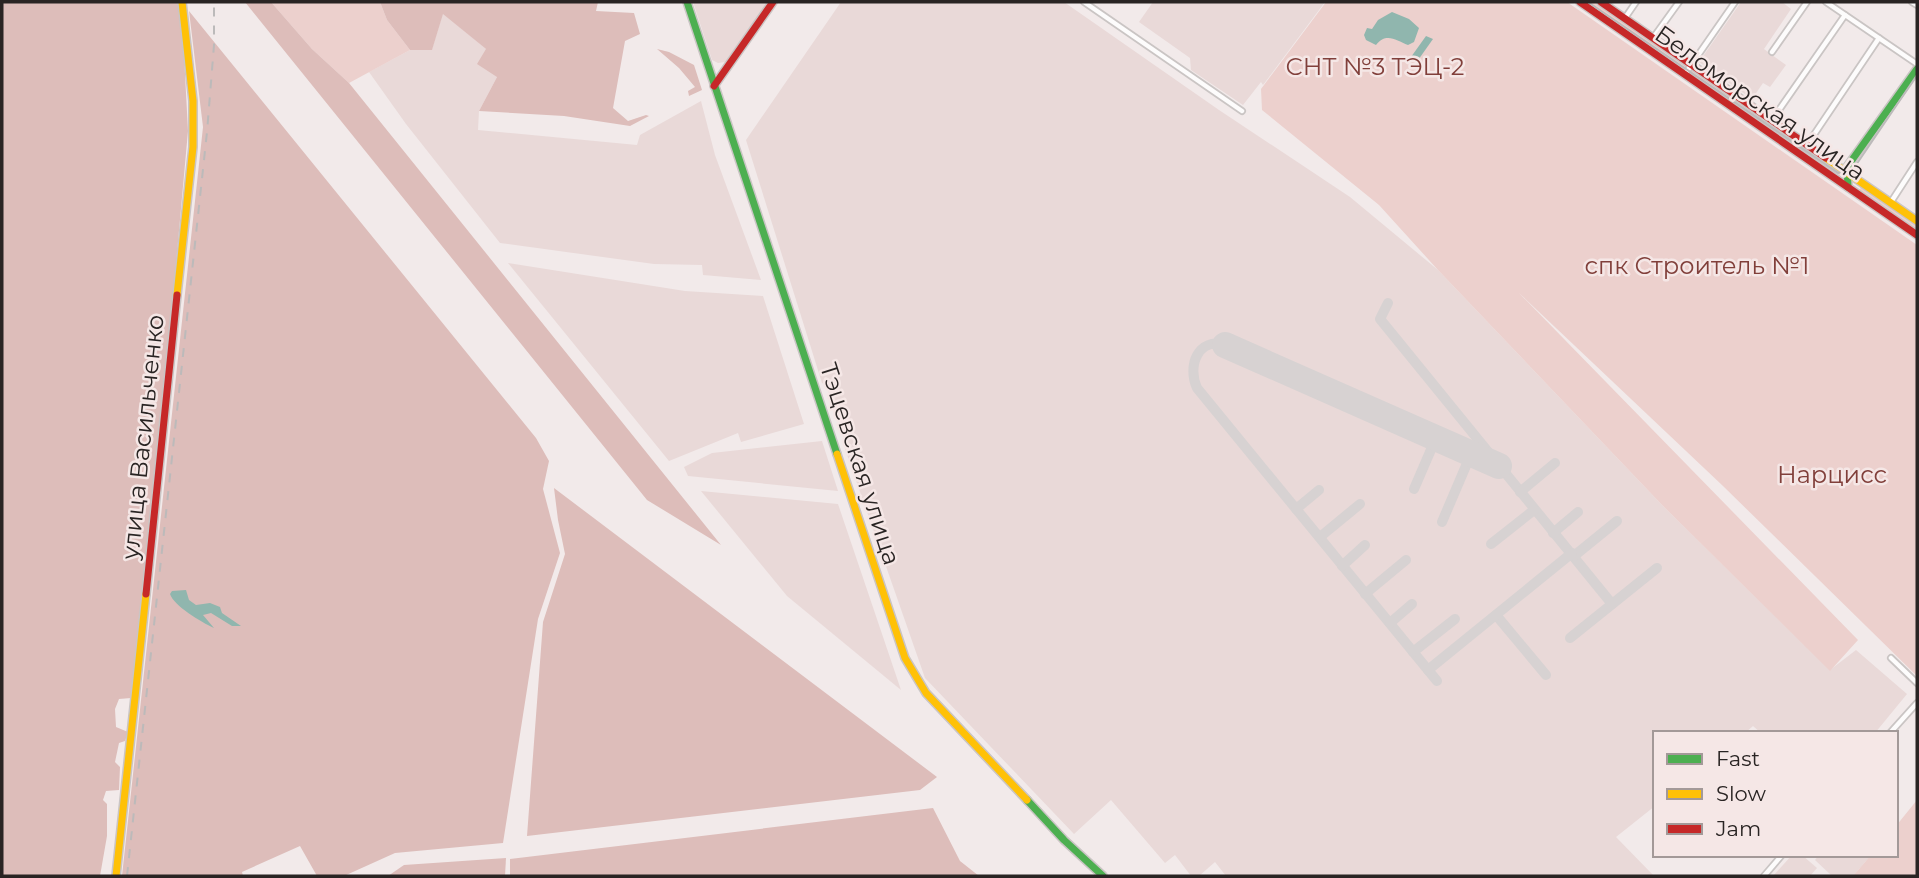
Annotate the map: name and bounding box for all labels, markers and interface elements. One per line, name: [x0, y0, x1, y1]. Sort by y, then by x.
street label: Беломорская улица: [1650, 19, 1871, 186]
park label: СНТ №3 ТЭЦ-2: [1286, 52, 1464, 81]
park label: спк Строитель №1: [1585, 251, 1809, 280]
street label: улица Васильченко: [115, 313, 170, 562]
street label: Тэцевская улица: [814, 359, 907, 568]
park label: Нарцисс: [1777, 460, 1887, 489]
legend: [1653, 731, 1898, 857]
text: Fast: [1716, 746, 1760, 771]
text: Slow: [1716, 781, 1766, 806]
text: Jam: [1715, 816, 1761, 841]

